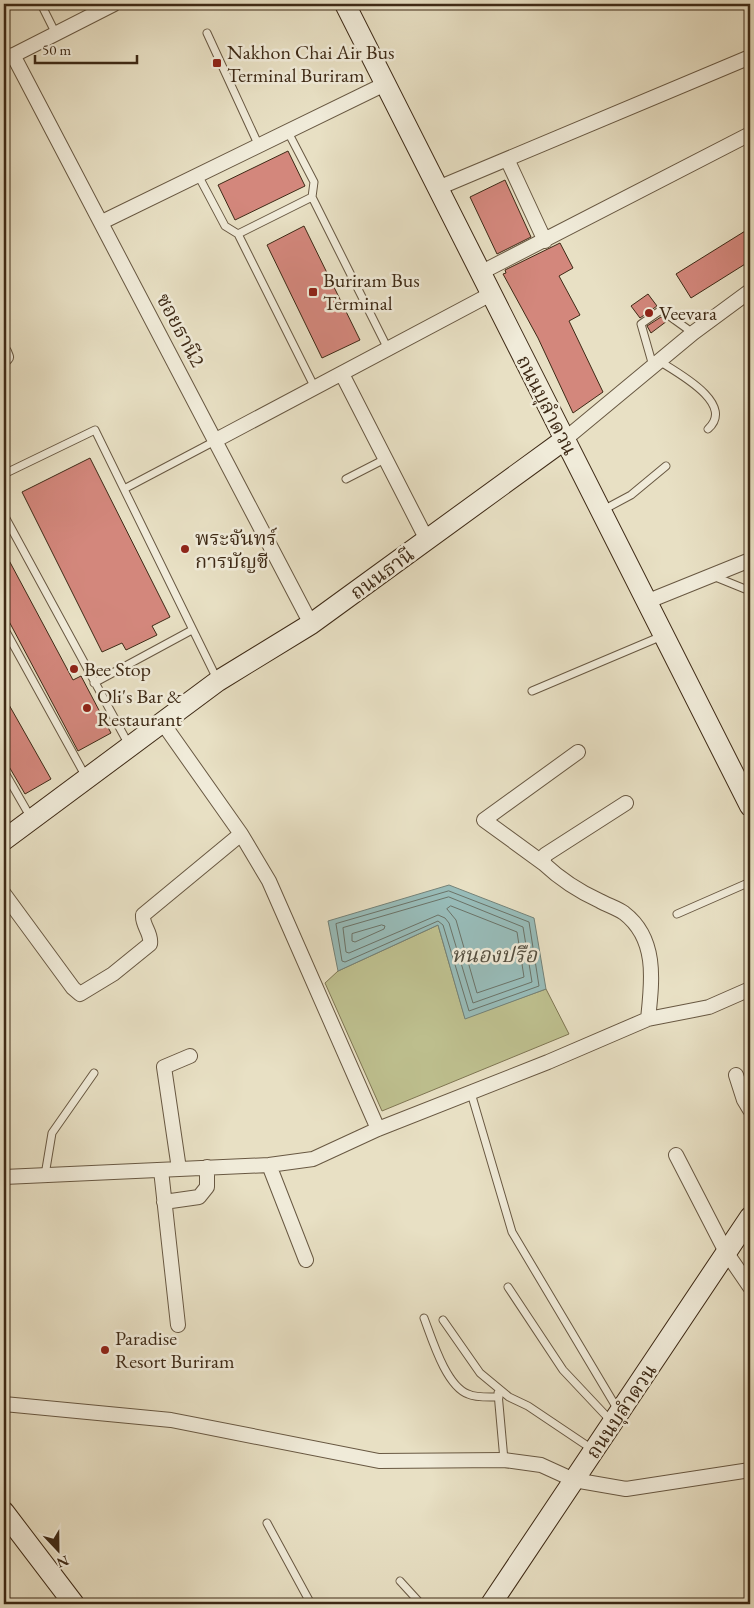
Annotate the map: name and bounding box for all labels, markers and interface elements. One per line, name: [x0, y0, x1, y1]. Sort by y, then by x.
scale bar: [35, 32, 138, 64]
place label: Nakhon Chai Air Bus Terminal Buriram: [227, 39, 395, 88]
text: 50 m: [42, 40, 71, 59]
marker: Nakhon Chai Air Bus Terminal Buriram: [211, 57, 223, 69]
place label: Buriram Bus Terminal: [323, 267, 420, 316]
marker: Buriram Bus Terminal: [307, 286, 319, 298]
street label: ซอยธานี2: [151, 289, 211, 372]
place label: Veevara: [659, 300, 717, 326]
marker: Veevara: [643, 307, 655, 319]
street label: ถนนบุลำดวน: [511, 350, 583, 460]
place label: พระจันทร์ การบัญชี: [195, 525, 278, 574]
street label: ถนนธานี: [345, 541, 419, 605]
marker: พระจันทร์ การบัญชี: [179, 543, 191, 555]
place label: Bee Stop: [84, 656, 151, 682]
marker: Bee Stop: [68, 663, 80, 675]
place label: Oli's Bar & Restaurant: [97, 683, 183, 732]
marker: Oli's Bar & Restaurant: [81, 702, 93, 714]
water label: หนองปรือ: [451, 941, 538, 968]
place label: Paradise Resort Buriram: [115, 1325, 235, 1374]
marker: Paradise Resort Buriram: [99, 1344, 111, 1356]
street label: ถนนบุลำดวน: [580, 1358, 662, 1464]
north arrow: [32, 1526, 82, 1576]
text: N: [54, 1552, 71, 1573]

